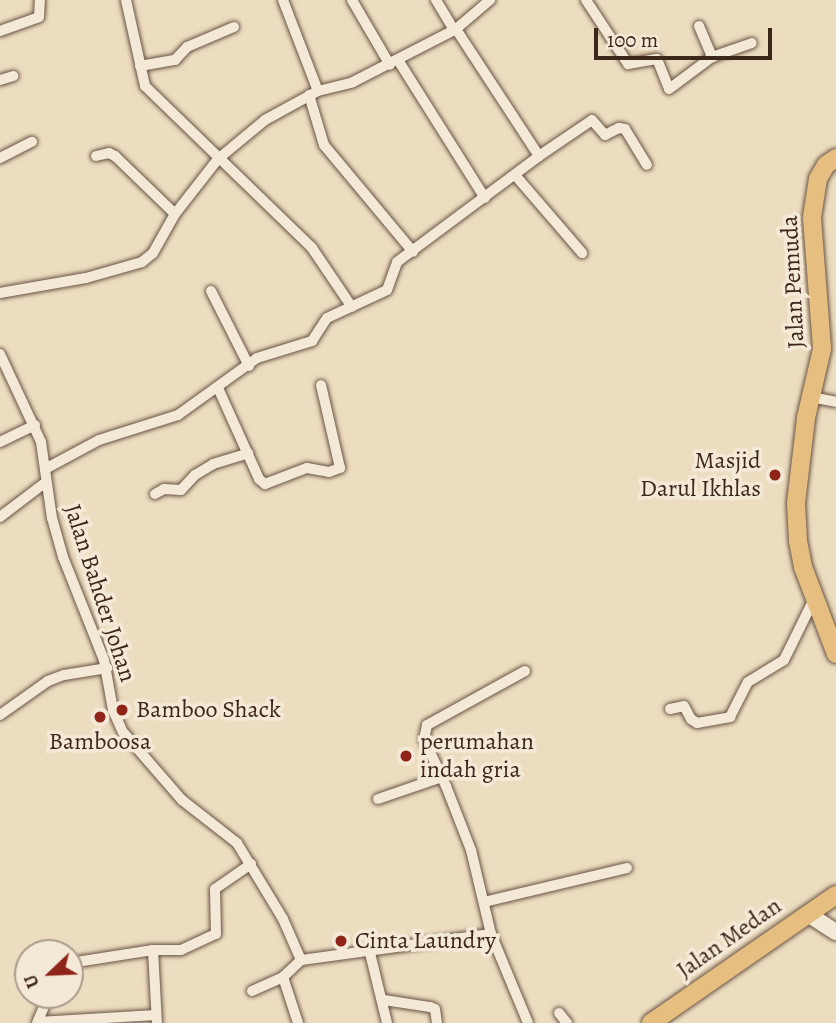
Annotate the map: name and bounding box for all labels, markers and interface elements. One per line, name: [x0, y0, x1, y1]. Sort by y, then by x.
scale bar: [598, 14, 776, 58]
text: 100 m: [607, 26, 658, 54]
street label: Jalan Pemuda: [775, 215, 811, 349]
place label: Masjid Darul Ikhlas: [640, 447, 761, 503]
marker: Masjid Darul Ikhlas: [767, 467, 783, 483]
street label: Jalan Bahder Johan: [58, 501, 142, 685]
place label: Bamboo Shack: [136, 696, 281, 724]
marker: Bamboo Shack: [114, 702, 130, 718]
marker: Bamboosa: [92, 709, 108, 725]
place label: Bamboosa: [49, 728, 151, 756]
place label: perumahan indah gria: [420, 728, 534, 784]
marker: perumahan indah gria: [398, 748, 414, 764]
street label: Jalan Medan: [671, 891, 787, 985]
place label: Cinta Laundry: [355, 927, 496, 955]
marker: Cinta Laundry: [333, 933, 349, 949]
north arrow: [14, 939, 84, 1009]
text: U: [17, 971, 46, 992]

